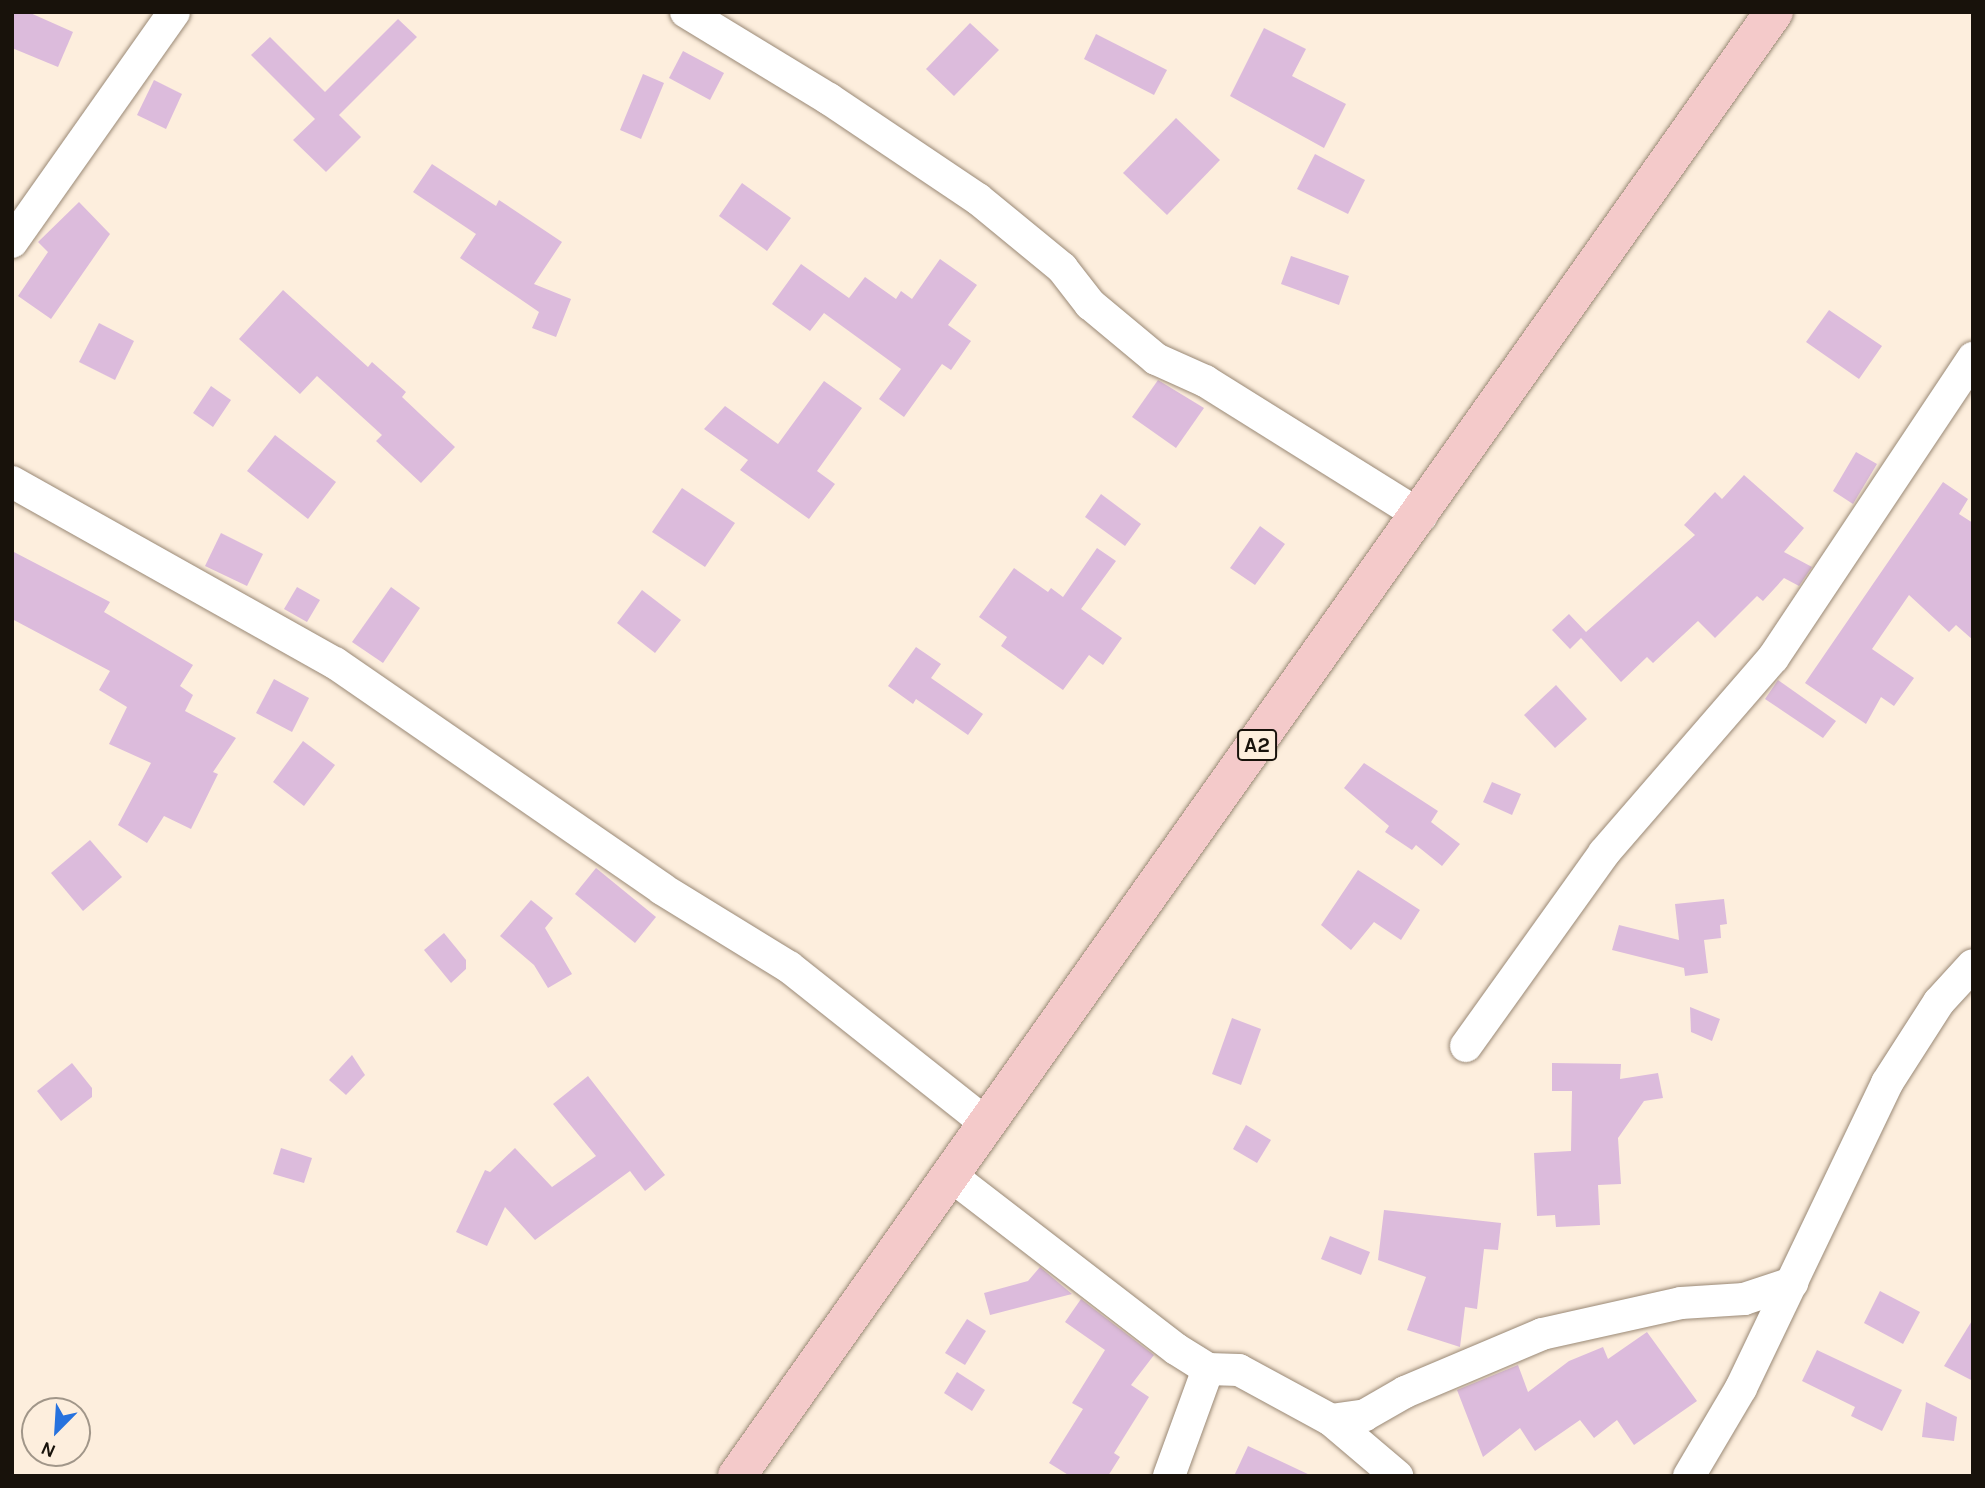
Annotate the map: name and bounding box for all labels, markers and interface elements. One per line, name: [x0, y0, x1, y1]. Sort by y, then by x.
road number: A2: [1236, 728, 1278, 762]
north arrow: [21, 1397, 91, 1467]
text: N: [38, 1437, 59, 1462]

